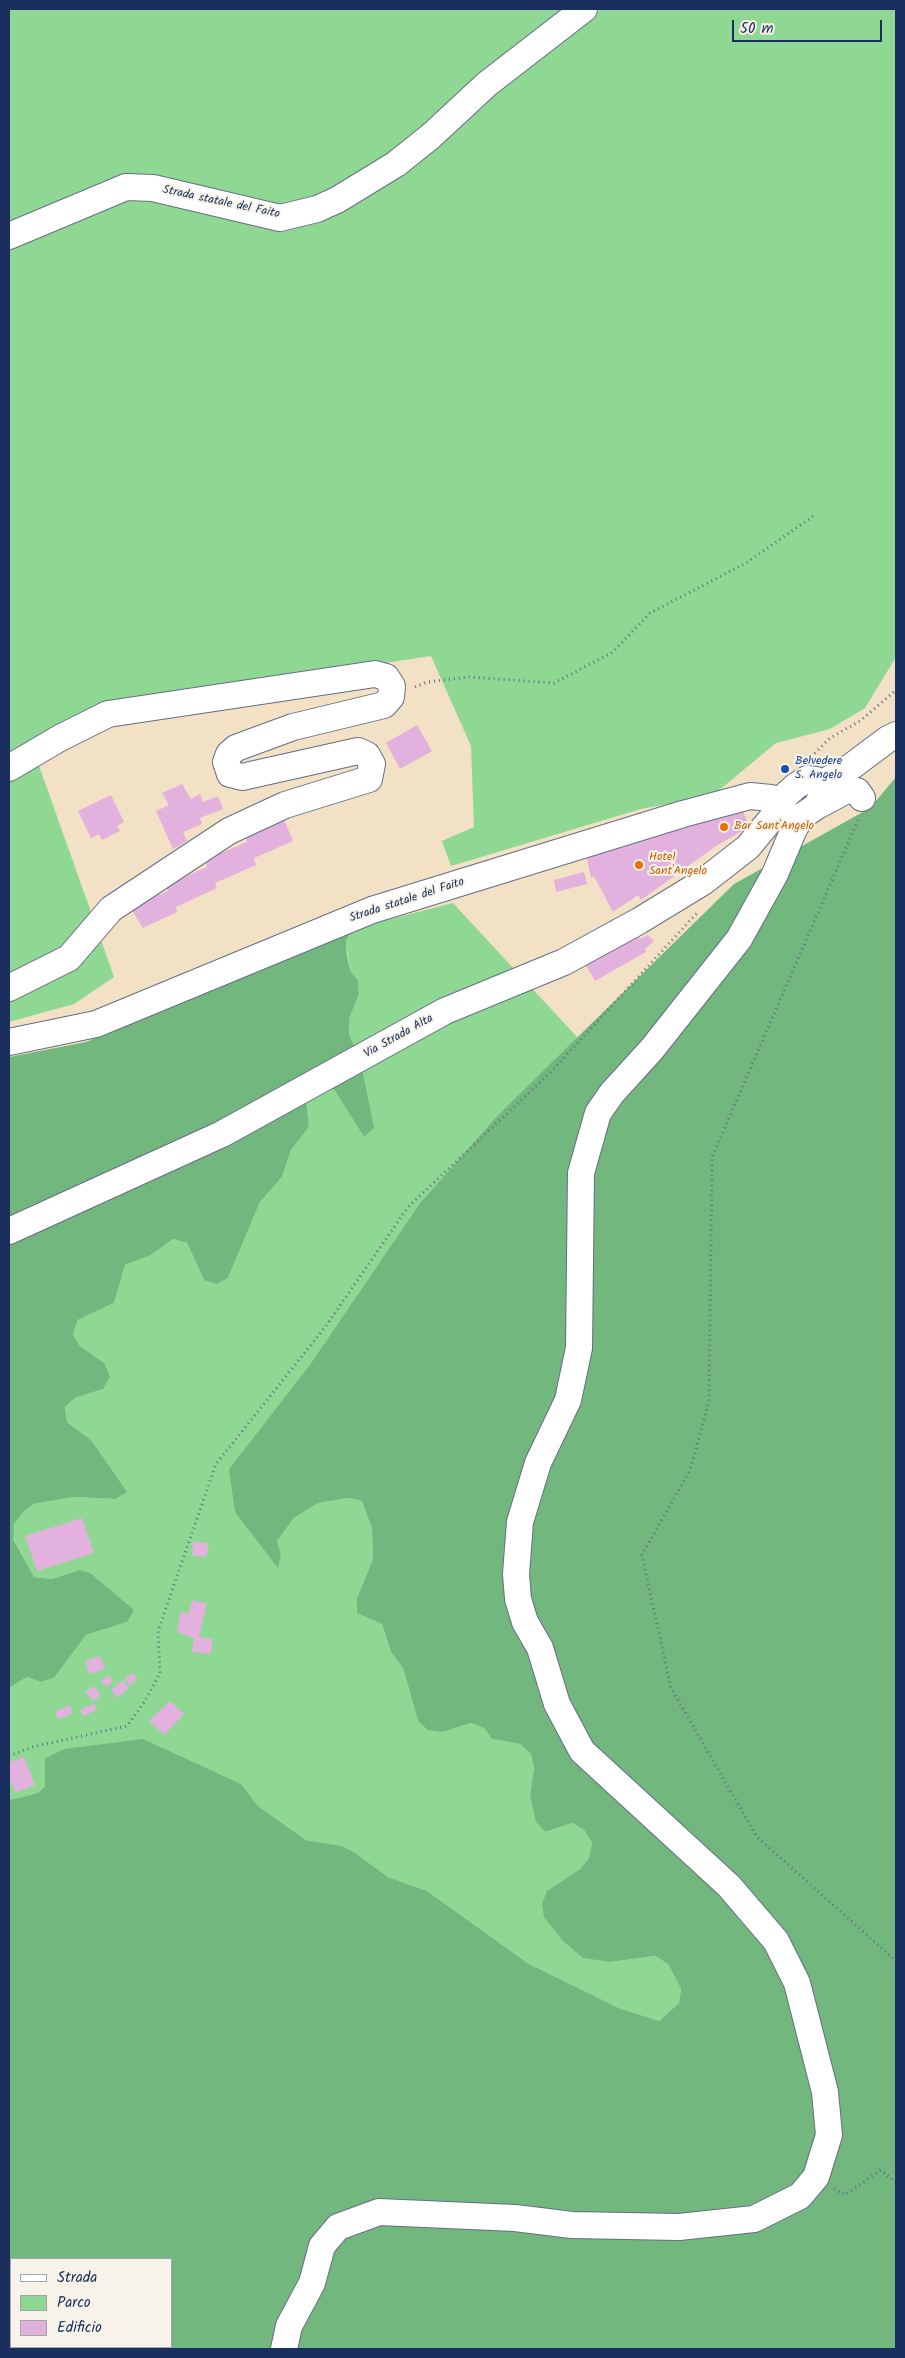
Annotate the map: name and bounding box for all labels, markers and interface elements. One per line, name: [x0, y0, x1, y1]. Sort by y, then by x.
scale bar: [735, 10, 885, 42]
text: 50 m: [740, 17, 774, 41]
street label: Strada statale del Faito: [161, 184, 281, 222]
place label: Belvedere S. Angelo: [795, 755, 842, 783]
marker: Belvedere S. Angelo: [779, 763, 791, 775]
place label: Bar Sant'Angelo: [734, 820, 814, 834]
marker: Bar Sant'Angelo: [718, 821, 730, 833]
place label: Hotel Sant'Angelo: [649, 851, 707, 879]
marker: Hotel Sant'Angelo: [633, 859, 645, 871]
street label: Strada statale del Faito: [348, 876, 466, 926]
street label: Via Strada Alta: [362, 1012, 436, 1062]
legend: [10, 2258, 172, 2348]
text: Strada: [57, 2266, 97, 2290]
text: Parco: [57, 2291, 91, 2315]
text: Edificio: [57, 2316, 102, 2340]

